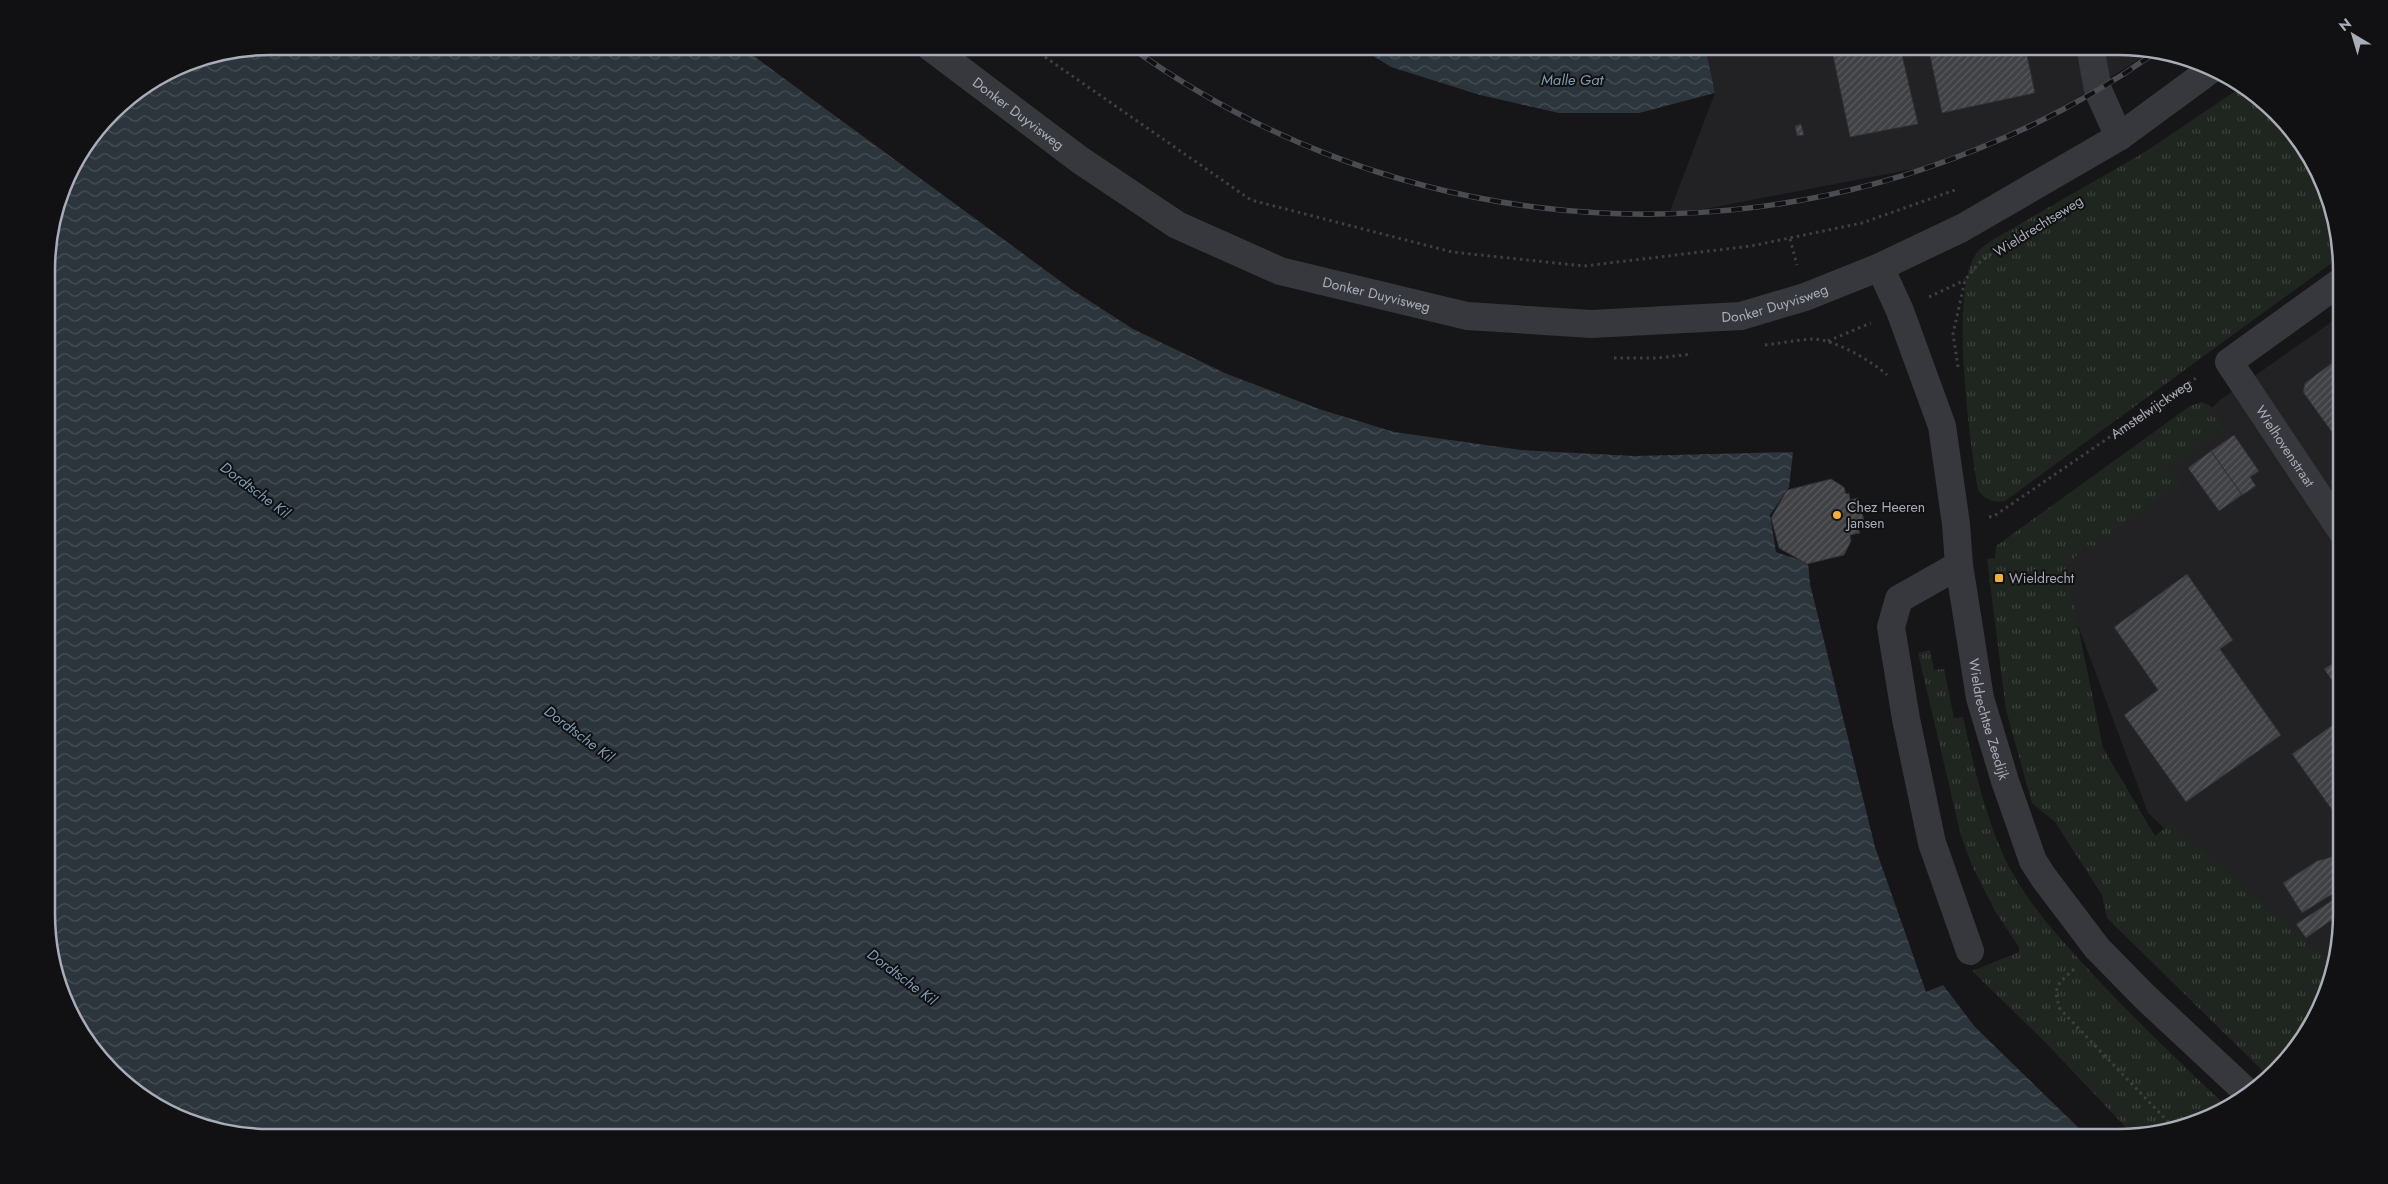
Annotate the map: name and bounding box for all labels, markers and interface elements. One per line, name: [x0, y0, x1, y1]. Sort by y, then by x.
north arrow: [2328, 10, 2378, 60]
text: N: [2334, 13, 2356, 36]
water label: Malle Gat: [1541, 69, 1604, 91]
street label: Donker Duyvisweg: [968, 72, 1068, 155]
street label: Wieldrechtseweg: [1989, 190, 2087, 262]
street label: Donker Duyvisweg: [1321, 272, 1432, 317]
street label: Donker Duyvisweg: [1721, 279, 1831, 327]
street label: Amstelwijckweg: [2106, 374, 2195, 444]
street label: Wielhovenstraat: [2251, 402, 2320, 491]
water label: Dordtsche Kil: [215, 456, 295, 524]
place label: Chez Heeren Jansen: [1845, 497, 1925, 533]
marker: Chez Heeren Jansen: [1831, 509, 1843, 521]
place label: Wieldrecht: [2009, 568, 2075, 588]
marker: Wieldrecht: [1993, 572, 2005, 584]
street label: Wieldrechtse Zeedijk: [1964, 657, 2014, 783]
water label: Dordtsche Kil: [539, 700, 619, 768]
water label: Dordtsche Kil: [862, 943, 942, 1011]

